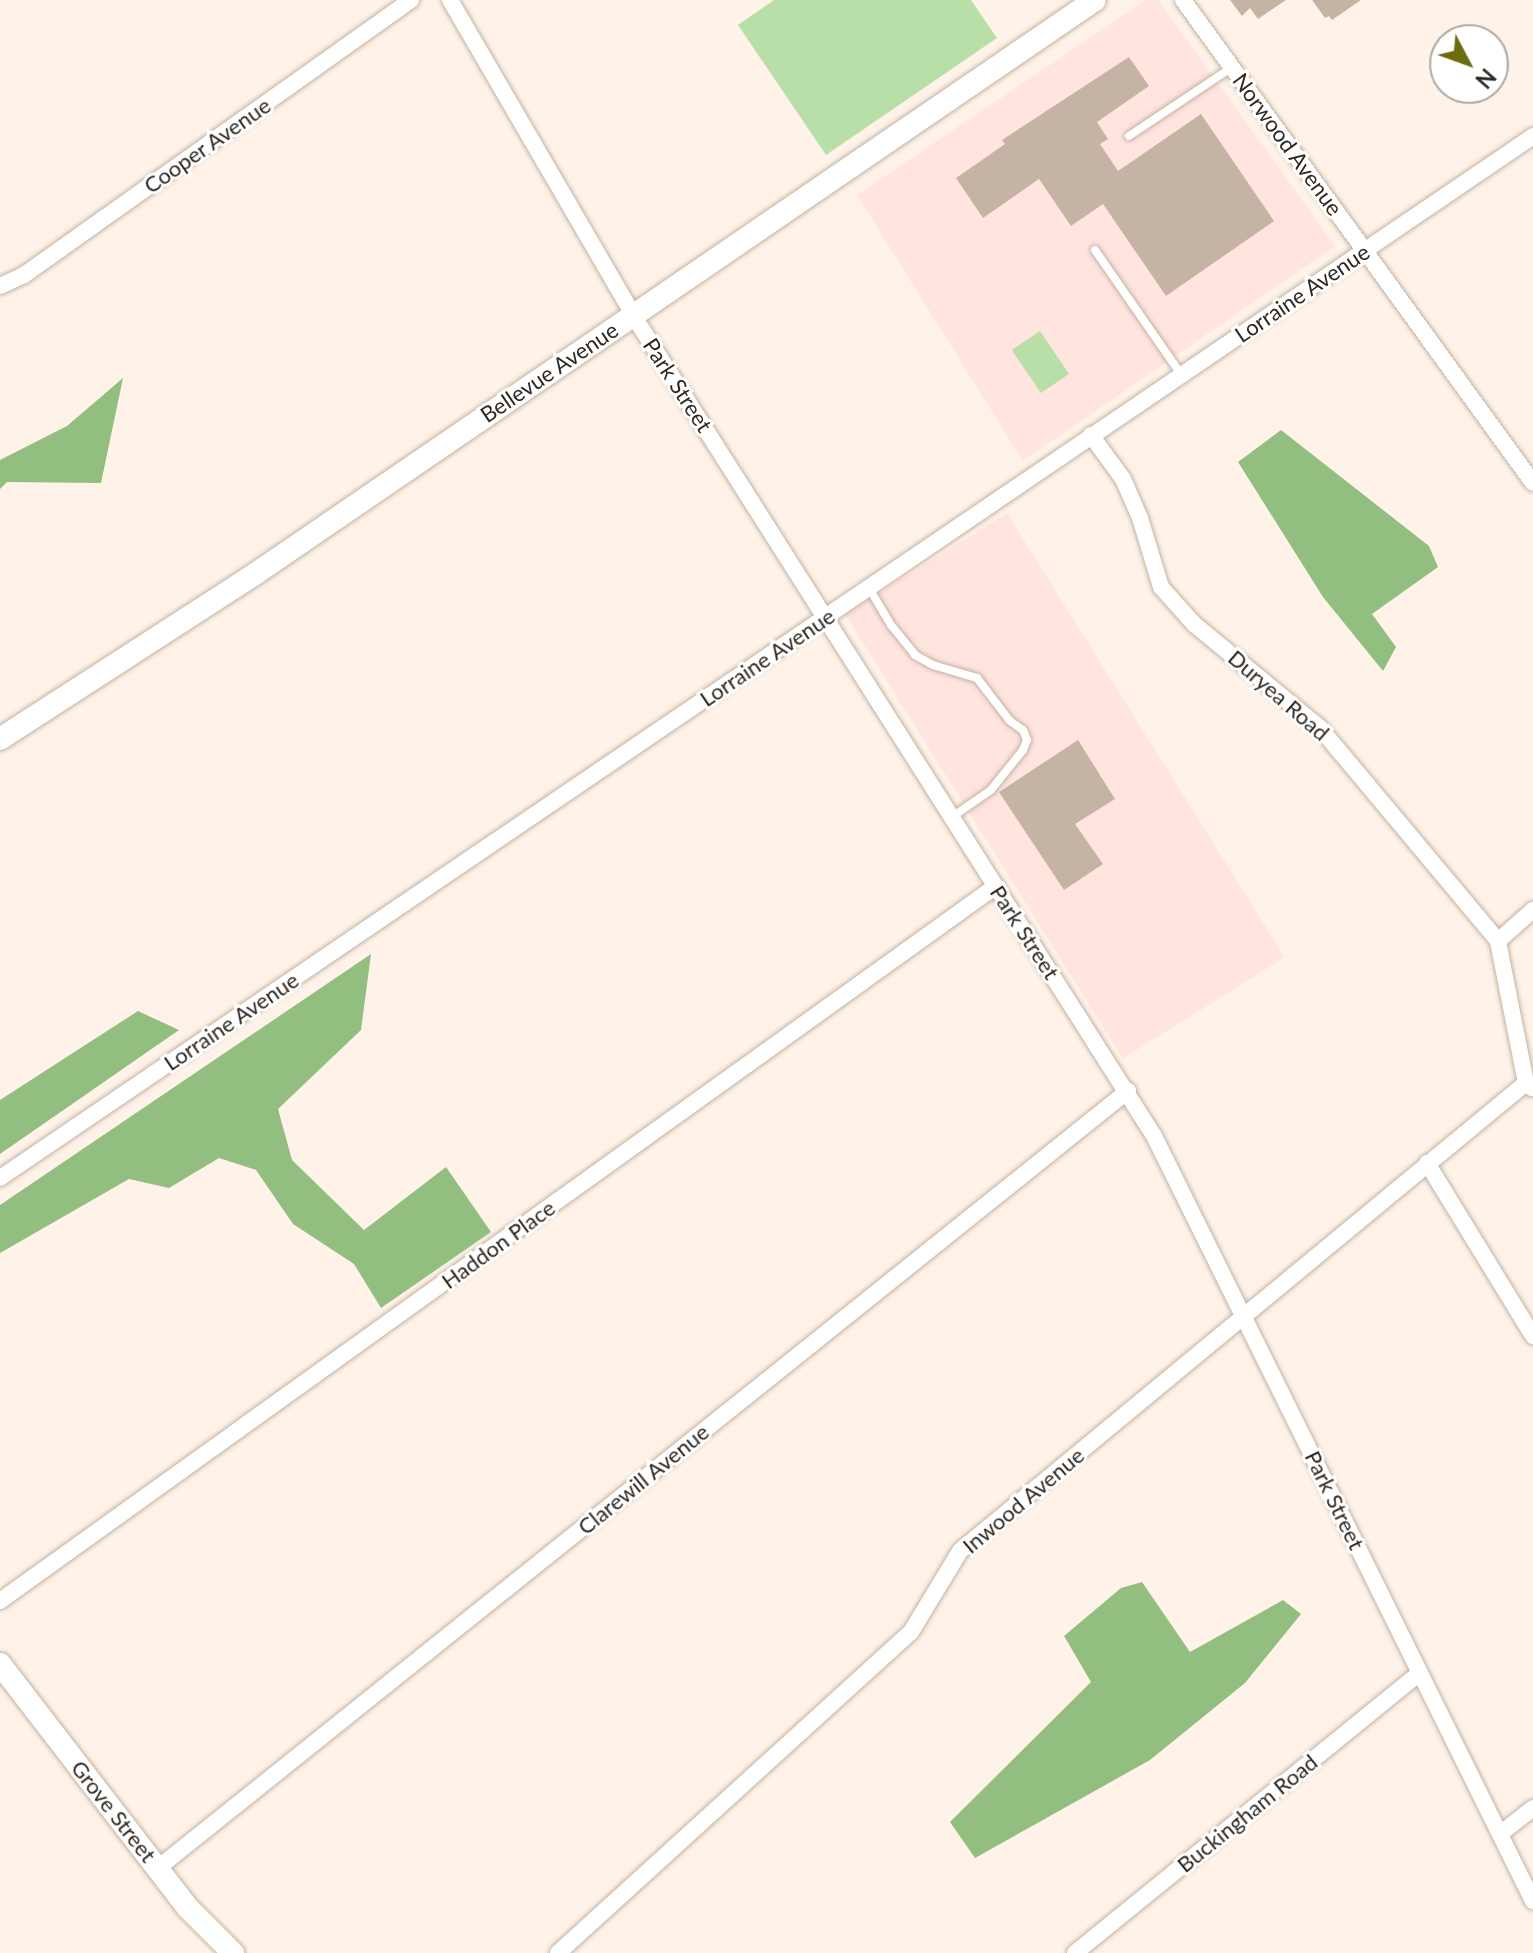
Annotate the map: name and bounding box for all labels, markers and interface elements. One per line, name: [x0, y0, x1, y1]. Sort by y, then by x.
north arrow: [1429, 24, 1509, 104]
text: N: [1470, 64, 1502, 94]
street label: Norwood Avenue: [1227, 68, 1349, 220]
street label: Cooper Avenue: [138, 91, 276, 199]
street label: Lorraine Avenue: [1229, 238, 1375, 348]
street label: Bellevue Avenue: [475, 316, 623, 428]
street label: Park Street: [638, 333, 718, 437]
street label: Lorraine Avenue: [694, 602, 840, 712]
street label: Duryea Road: [1223, 644, 1335, 746]
street label: Park Street: [985, 880, 1065, 984]
street label: Lorraine Avenue: [158, 966, 304, 1076]
street label: Haddon Place: [436, 1194, 560, 1294]
street label: Clarewill Avenue: [572, 1418, 714, 1540]
street label: Inwood Avenue: [957, 1441, 1089, 1559]
street label: Park Street: [1300, 1446, 1370, 1554]
street label: Buckingham Road: [1172, 1748, 1322, 1878]
street label: Grove Street: [66, 1755, 162, 1867]

